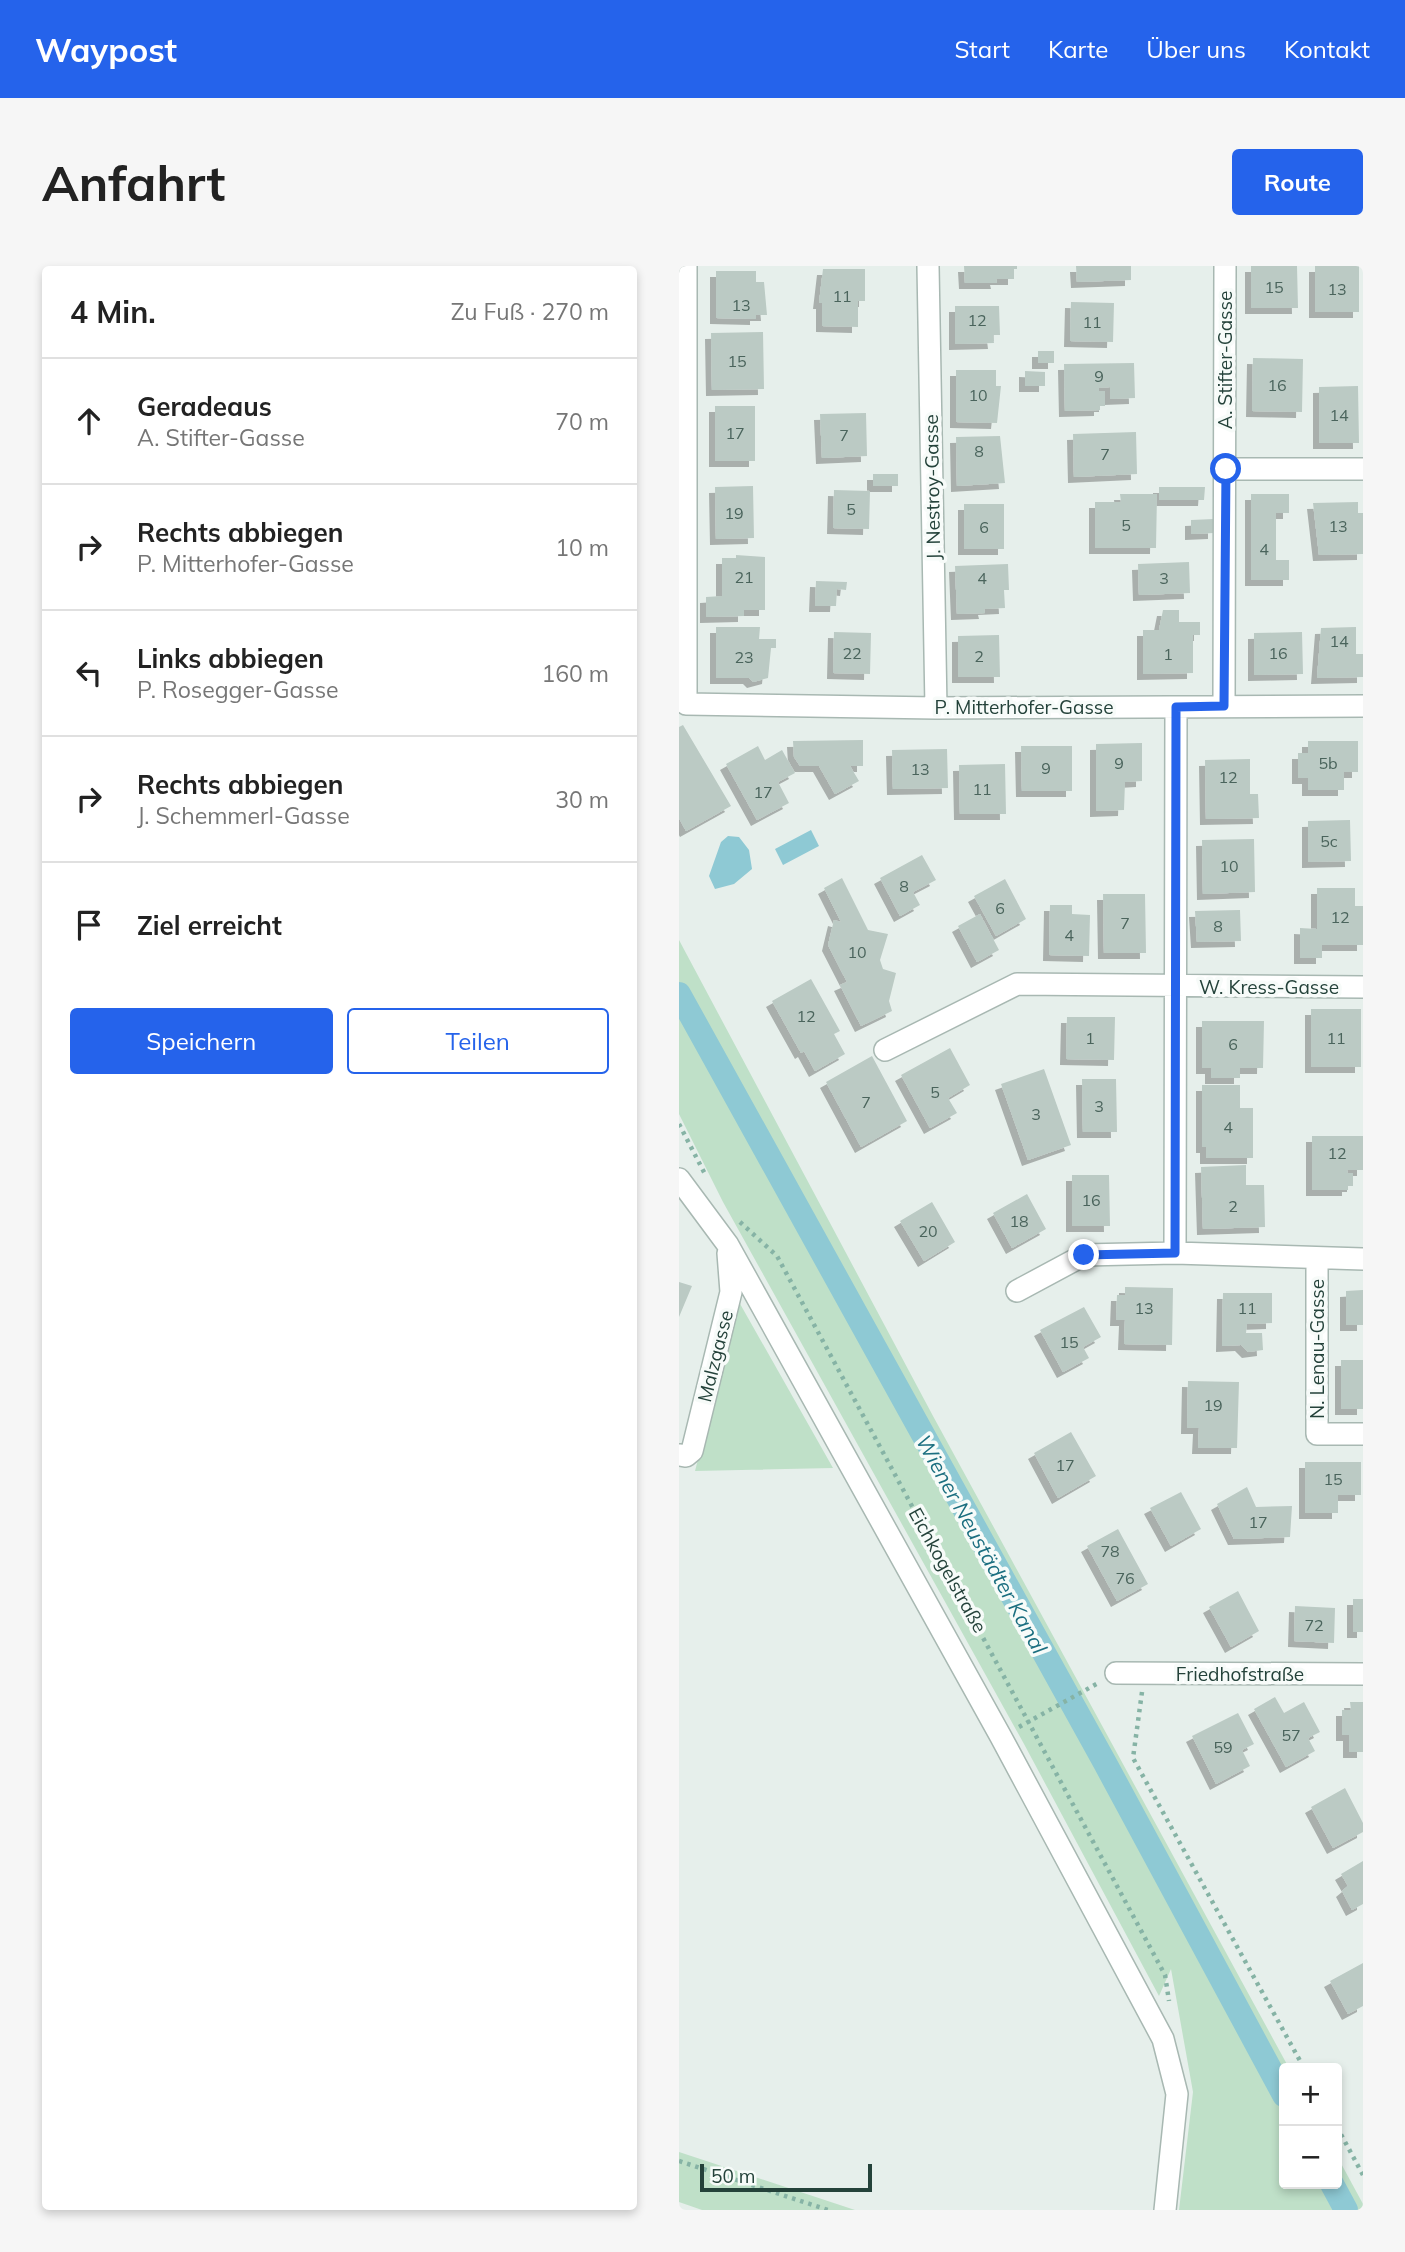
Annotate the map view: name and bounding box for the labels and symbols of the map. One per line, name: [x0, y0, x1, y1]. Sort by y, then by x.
house number: 15: [1264, 277, 1284, 297]
house number: 13: [1327, 279, 1347, 299]
house number: 11: [832, 286, 852, 306]
street label: A. Stifter-Gasse: [1213, 291, 1237, 429]
house number: 13: [731, 295, 751, 315]
house number: 12: [967, 310, 987, 330]
house number: 11: [1082, 312, 1102, 332]
house number: 15: [727, 351, 747, 371]
house number: 9: [1094, 366, 1104, 386]
house number: 16: [1267, 375, 1287, 395]
house number: 10: [968, 385, 988, 405]
house number: 14: [1329, 405, 1349, 425]
street label: J. Nestroy-Gasse: [919, 414, 945, 560]
house number: 17: [725, 423, 745, 443]
house number: 7: [839, 425, 849, 445]
house number: 8: [974, 441, 984, 461]
house number: 7: [1100, 444, 1110, 464]
route start: [1210, 453, 1241, 484]
house number: 5: [846, 499, 856, 519]
house number: 19: [724, 503, 744, 523]
house number: 5: [1121, 515, 1131, 535]
house number: 13: [1328, 516, 1348, 536]
house number: 6: [979, 517, 989, 537]
house number: 4: [1259, 539, 1269, 559]
house number: 21: [734, 567, 754, 587]
house number: 4: [977, 568, 987, 588]
house number: 3: [1159, 568, 1169, 588]
house number: 14: [1329, 631, 1349, 651]
house number: 22: [842, 643, 862, 663]
house number: 16: [1268, 643, 1288, 663]
house number: 1: [1163, 644, 1173, 664]
house number: 2: [974, 646, 984, 666]
house number: 23: [734, 647, 754, 667]
street label: P. Mitterhofer-Gasse: [934, 695, 1114, 719]
house number: 9: [1114, 753, 1124, 773]
house number: 5b: [1318, 753, 1338, 773]
house number: 9: [1041, 758, 1051, 778]
house number: 13: [910, 759, 930, 779]
house number: 12: [1218, 767, 1238, 787]
house number: 11: [972, 779, 992, 799]
house number: 17: [753, 782, 773, 802]
house number: 5c: [1320, 831, 1338, 851]
house number: 10: [1219, 856, 1239, 876]
house number: 8: [899, 876, 909, 896]
house number: 6: [995, 898, 1005, 918]
house number: 12: [1330, 907, 1350, 927]
house number: 7: [1120, 913, 1130, 933]
house number: 8: [1213, 916, 1223, 936]
house number: 4: [1064, 925, 1074, 945]
house number: 10: [847, 942, 867, 962]
street label: W. Kress-Gasse: [1199, 975, 1339, 999]
house number: 12: [796, 1006, 816, 1026]
house number: 1: [1085, 1028, 1095, 1048]
house number: 11: [1326, 1028, 1346, 1048]
house number: 6: [1228, 1034, 1238, 1054]
house number: 5: [930, 1082, 940, 1102]
house number: 7: [861, 1092, 871, 1112]
house number: 3: [1094, 1096, 1104, 1116]
house number: 3: [1031, 1104, 1041, 1124]
house number: 4: [1223, 1117, 1233, 1137]
house number: 12: [1327, 1143, 1347, 1163]
house number: 16: [1081, 1190, 1101, 1210]
house number: 2: [1228, 1196, 1238, 1216]
house number: 18: [1009, 1211, 1029, 1231]
house number: 20: [918, 1221, 938, 1241]
route end: [1068, 1239, 1099, 1270]
street label: N. Lenau-Gasse: [1305, 1279, 1329, 1419]
house number: 13: [1134, 1298, 1154, 1318]
house number: 11: [1237, 1298, 1257, 1318]
street label: Malzgasse: [692, 1308, 738, 1404]
house number: 15: [1059, 1332, 1079, 1352]
house number: 19: [1203, 1395, 1223, 1415]
water label: Wiener Neustädter Kanal: [911, 1430, 1053, 1658]
house number: 17: [1055, 1455, 1075, 1475]
house number: 15: [1323, 1469, 1343, 1489]
street label: Eichkogelstraße: [904, 1503, 992, 1637]
house number: 17: [1248, 1512, 1268, 1532]
house number: 78: [1100, 1541, 1120, 1561]
house number: 76: [1115, 1568, 1135, 1588]
house number: 72: [1304, 1615, 1324, 1635]
street label: Friedhofstraße: [1176, 1662, 1304, 1686]
house number: 57: [1281, 1725, 1301, 1745]
house number: 59: [1213, 1737, 1233, 1757]
scale bar: [700, 2161, 871, 2193]

